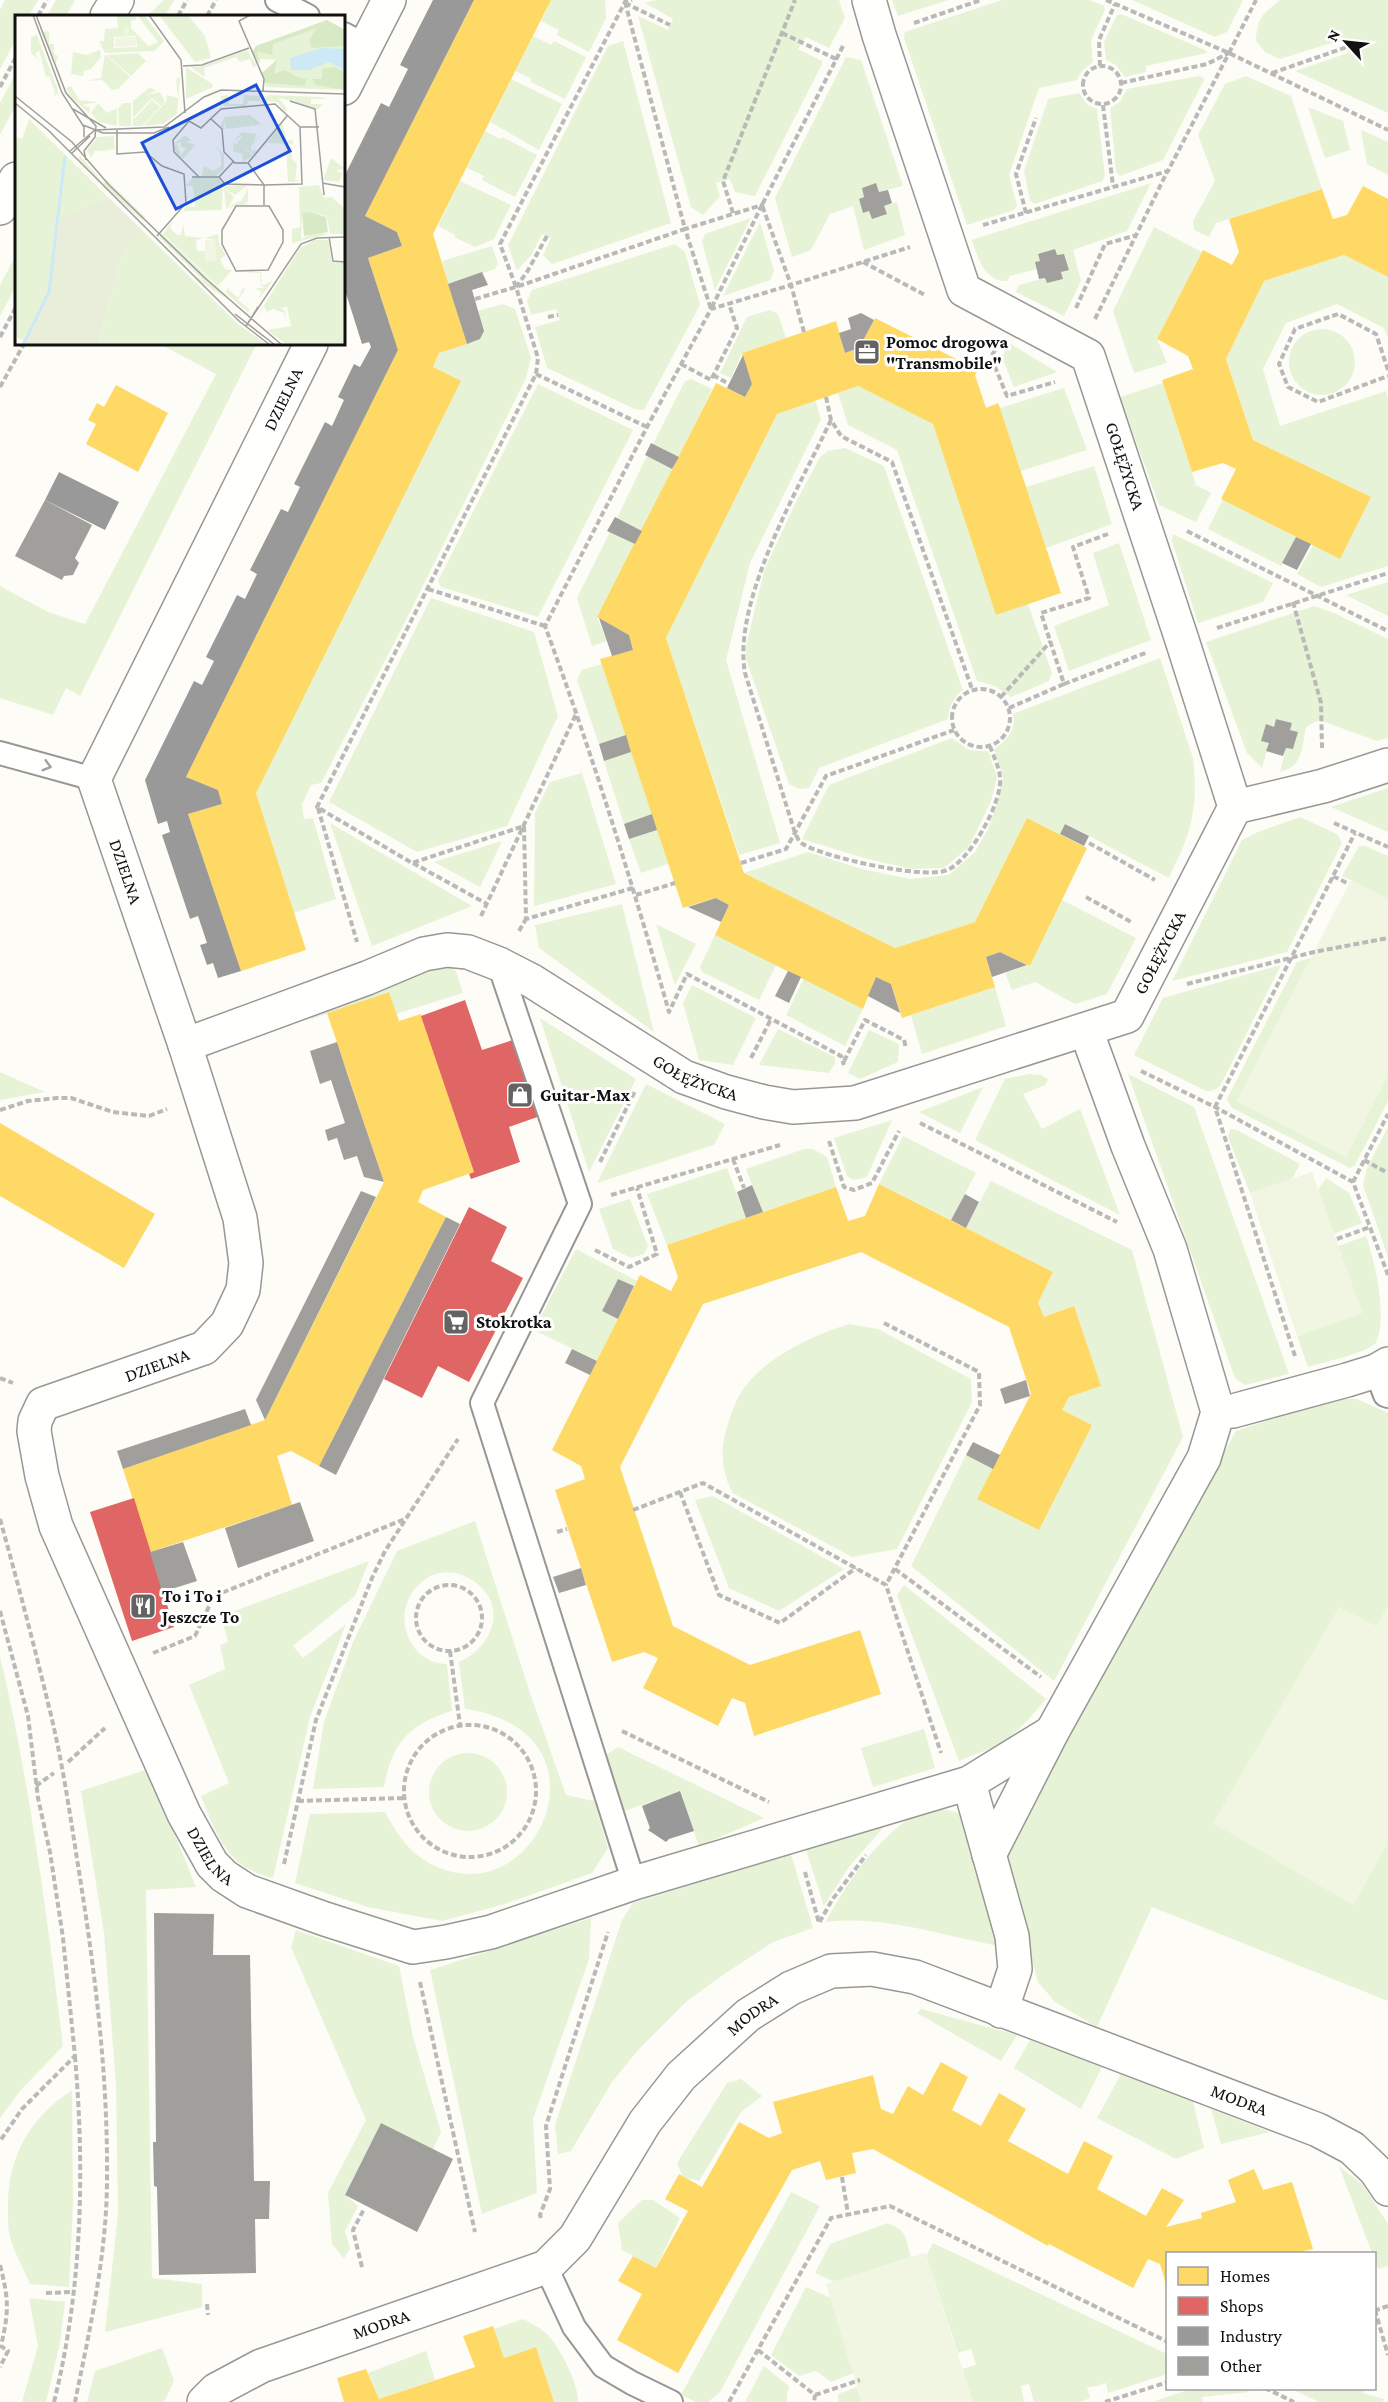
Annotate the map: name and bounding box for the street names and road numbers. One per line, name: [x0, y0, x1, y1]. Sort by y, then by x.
street label: DZIELNA: [259, 364, 307, 434]
street label: GOŁĘŻYCKA: [1101, 420, 1149, 513]
street label: DZIELNA: [105, 836, 146, 907]
street label: GOŁĘŻYCKA: [1130, 907, 1190, 997]
street label: GOŁĘŻYCKA: [649, 1050, 741, 1105]
street label: DZIELNA: [122, 1344, 193, 1386]
street label: DZIELNA: [183, 1823, 238, 1890]
street label: MODRA: [722, 1988, 782, 2040]
street label: MODRA: [1208, 2080, 1271, 2120]
street label: MODRA: [350, 2305, 413, 2343]

